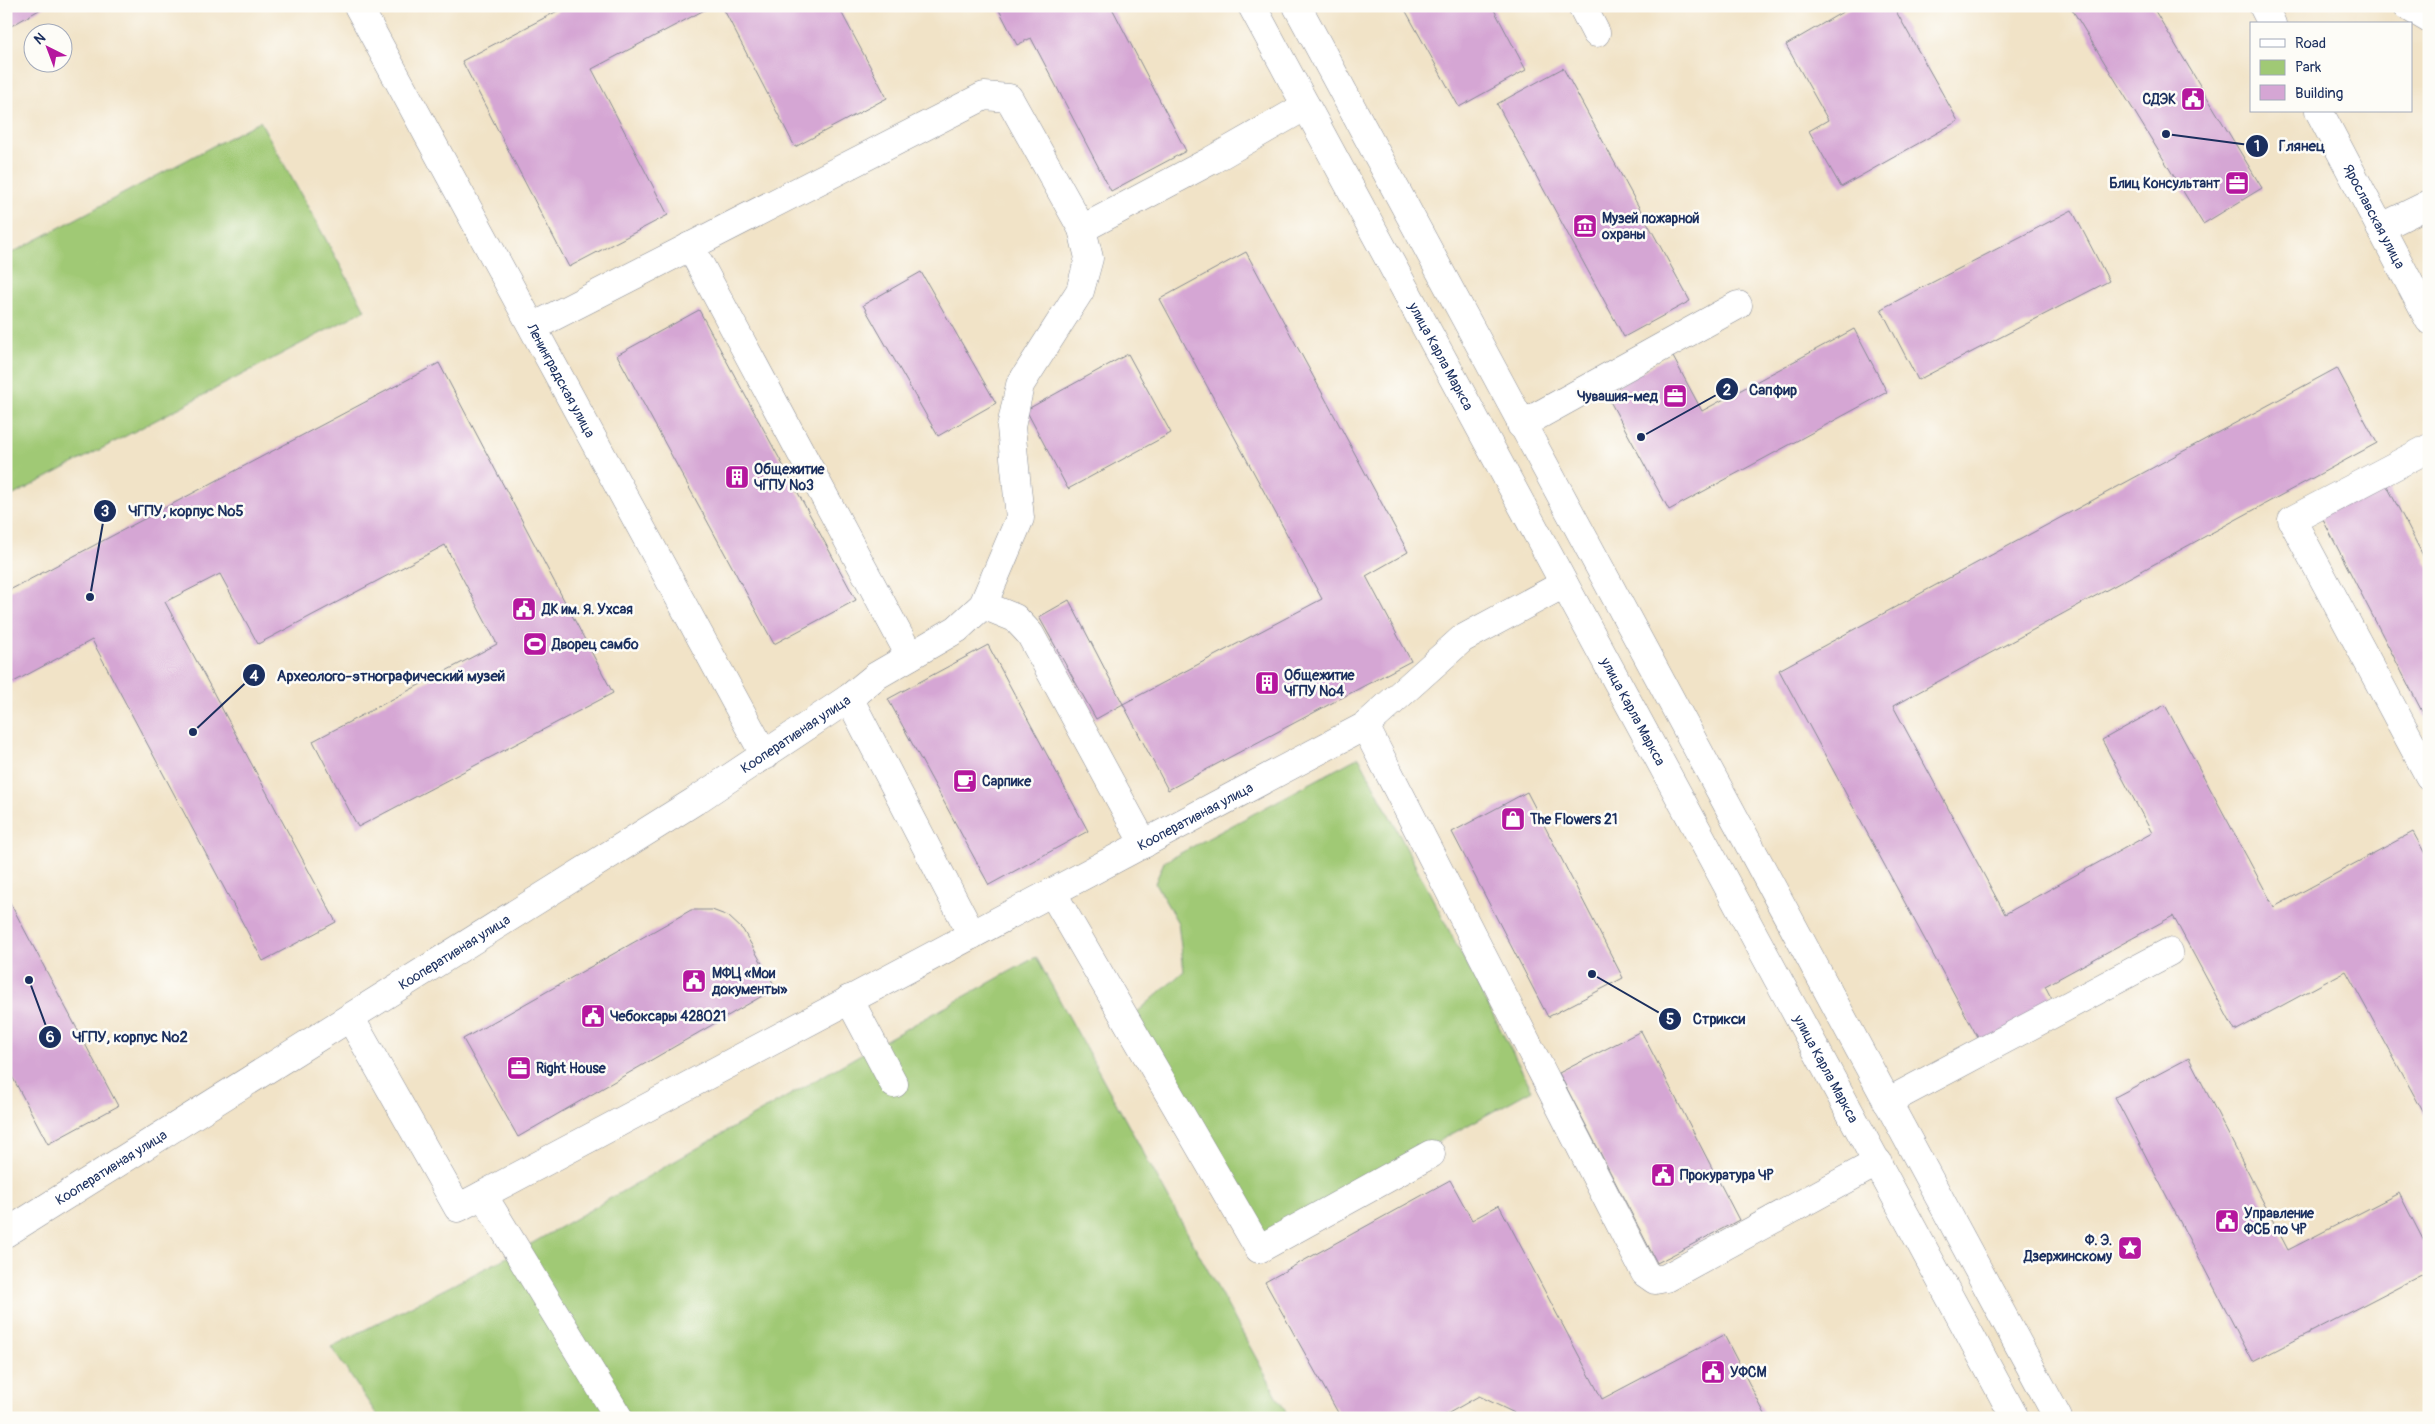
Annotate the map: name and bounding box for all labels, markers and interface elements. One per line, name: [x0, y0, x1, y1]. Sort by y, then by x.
north arrow: [22, 22, 72, 72]
legend: [2250, 22, 2412, 112]
text: N: [30, 29, 49, 48]
text: Road: [2295, 34, 2326, 53]
text: Park: [2295, 58, 2322, 77]
text: Building: [2295, 84, 2343, 103]
public building icon: СДЭК: [2180, 86, 2206, 112]
place label: СДЭК: [2143, 91, 2176, 108]
callout: Глянец: [2244, 131, 2336, 161]
text: 1: [2254, 137, 2260, 156]
text: Глянец: [2279, 137, 2326, 156]
street label: Ярославская улица: [2340, 161, 2409, 271]
office icon: Блиц Консультант: [2224, 170, 2250, 196]
place label: Блиц Консультант: [2109, 175, 2221, 192]
place label: Музей пожарной охраны: [1601, 210, 1700, 243]
museum icon: Музей пожарной охраны: [1572, 213, 1598, 239]
street label: улица Карла Маркса: [1405, 298, 1477, 413]
street label: Ленинградская улица: [523, 320, 599, 440]
callout: Сапфир: [1714, 374, 1808, 404]
text: 2: [1723, 381, 1731, 400]
text: Сапфир: [1749, 381, 1797, 400]
office icon: Чувашия-мед: [1662, 383, 1688, 409]
place label: Чувашия-мед: [1577, 388, 1659, 405]
place label: Общежитие ЧГПУ №3: [754, 461, 826, 494]
building icon: Общежитие ЧГПУ №3: [724, 464, 750, 490]
callout: ЧГПУ, корпус №5: [93, 496, 253, 526]
text: 3: [101, 502, 109, 521]
text: ЧГПУ, корпус №5: [128, 502, 244, 521]
public building icon: ДК им. Я. Ухсая: [511, 596, 537, 622]
place label: ДК им. Я. Ухсая: [541, 601, 633, 618]
sports icon: Дворец самбо: [522, 631, 548, 657]
place label: Дворец самбо: [551, 636, 639, 653]
street label: улица Карла Маркса: [1597, 654, 1669, 768]
callout: Археолого-этнографический музей: [242, 660, 515, 690]
text: 4: [250, 667, 259, 686]
text: Археолого-этнографический музей: [277, 667, 505, 686]
place label: Общежитие ЧГПУ №4: [1284, 667, 1356, 700]
building icon: Общежитие ЧГПУ №4: [1254, 670, 1280, 696]
street label: Кооперативная улица: [737, 691, 854, 777]
cafe icon: Сарпике: [952, 768, 978, 794]
place label: Сарпике: [982, 773, 1032, 790]
street label: Кооперативная улица: [1134, 779, 1256, 854]
shop icon: The Flowers 21: [1500, 806, 1526, 832]
place label: The Flowers 21: [1529, 811, 1617, 828]
street label: Кооперативная улица: [395, 911, 513, 993]
place label: МФЦ «Мои документы»: [711, 965, 788, 998]
public building icon: МФЦ «Мои документы»: [681, 968, 707, 994]
public building icon: Чебоксары 428021: [580, 1003, 606, 1029]
callout: Стрикси: [1658, 1004, 1755, 1034]
place label: Чебоксары 428021: [610, 1008, 726, 1025]
text: 5: [1666, 1010, 1674, 1029]
text: Стрикси: [1693, 1010, 1746, 1029]
street label: улица Карла Маркса: [1790, 1011, 1862, 1126]
callout: ЧГПУ, корпус №2: [38, 1022, 198, 1052]
text: 6: [46, 1028, 55, 1047]
text: ЧГПУ, корпус №2: [72, 1028, 188, 1047]
office icon: Right House: [506, 1055, 532, 1081]
place label: Right House: [536, 1060, 607, 1077]
street label: Кооперативная улица: [52, 1126, 170, 1208]
public building icon: Прокуратура ЧР: [1650, 1162, 1676, 1188]
place label: Прокуратура ЧР: [1680, 1167, 1774, 1184]
place label: Управление ФСБ по ЧР: [2243, 1205, 2315, 1238]
public building icon: Управление ФСБ по ЧР: [2214, 1208, 2240, 1234]
place label: Ф. Э. Дзержинскому: [2023, 1232, 2112, 1265]
place icon: Ф. Э. Дзержинскому: [2117, 1235, 2143, 1261]
public building icon: УФСМ: [1700, 1359, 1726, 1385]
place label: УФСМ: [1730, 1364, 1767, 1381]

